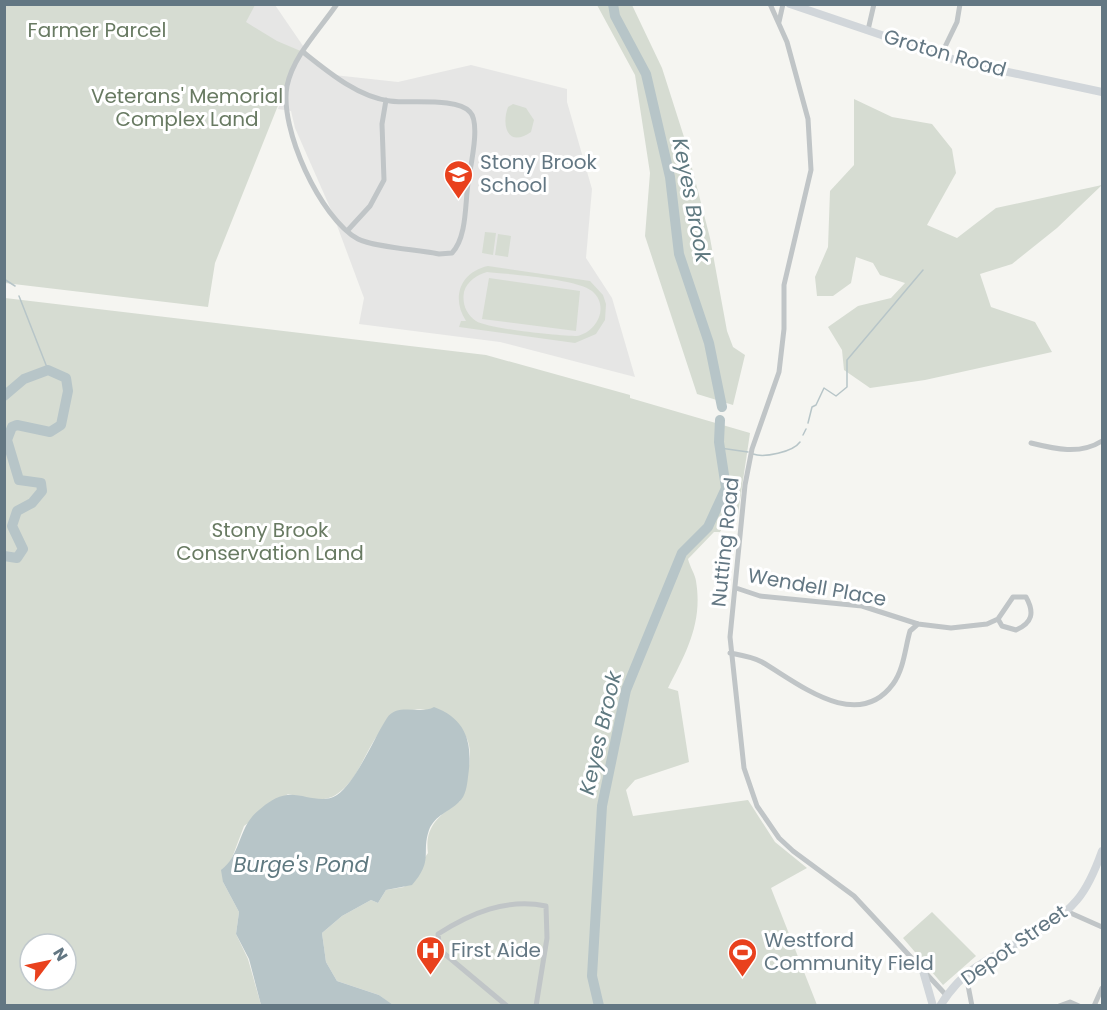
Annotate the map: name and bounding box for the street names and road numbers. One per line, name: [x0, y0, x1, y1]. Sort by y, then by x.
street label: Groton Road: [881, 22, 1009, 84]
street label: Nutting Road: [704, 476, 746, 608]
street label: Wendell Place: [745, 561, 889, 613]
street label: Depot Street: [955, 898, 1073, 992]

